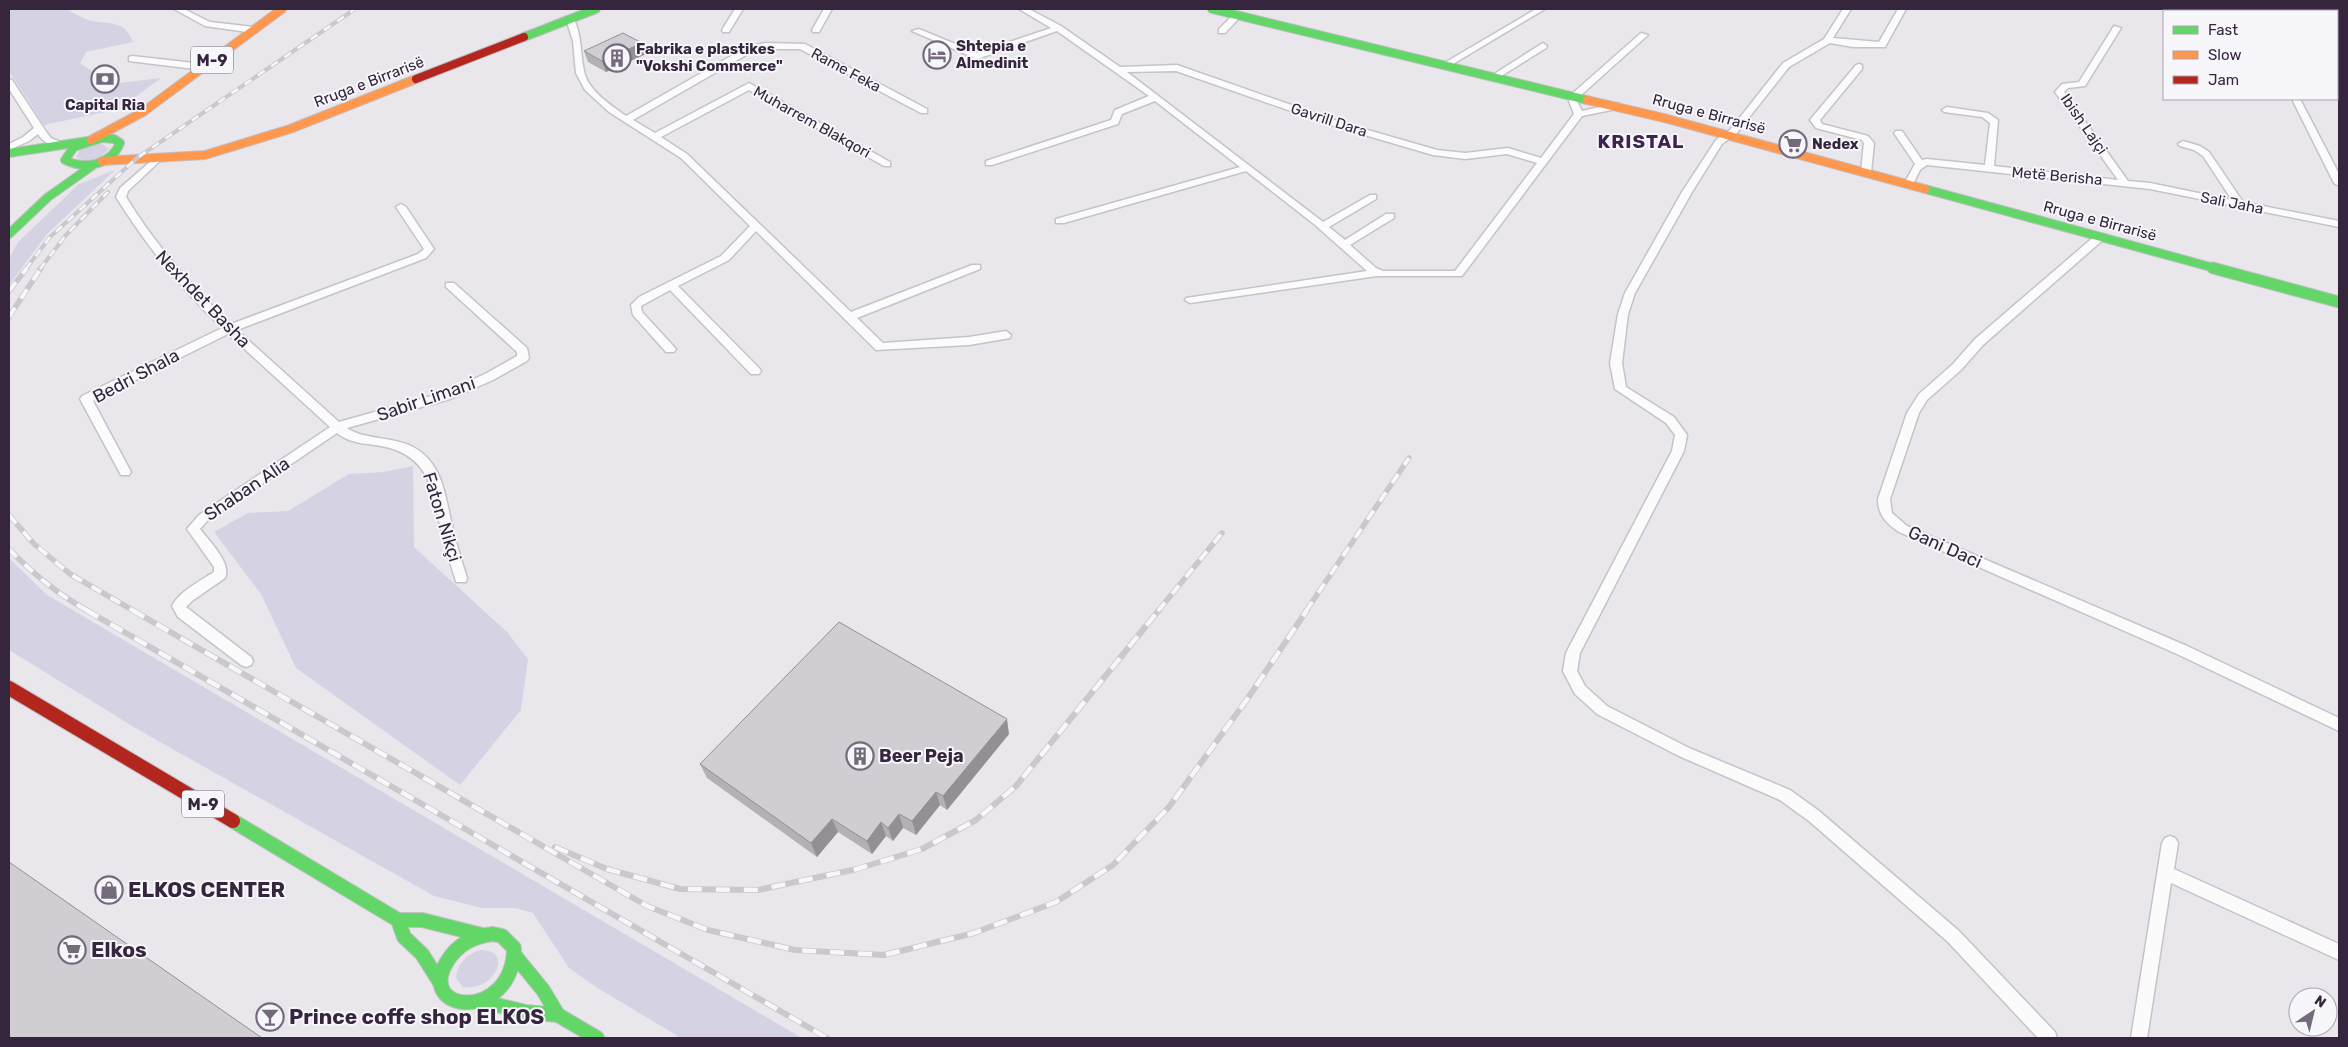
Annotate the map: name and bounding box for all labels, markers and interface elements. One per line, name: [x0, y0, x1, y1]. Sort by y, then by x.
legend: [2163, 10, 2338, 100]
text: Fast: [2208, 21, 2238, 39]
place label: Shtepia e Almedinit: [956, 37, 1028, 72]
place label: Fabrika e plastikes "Vokshi Commerce": [636, 40, 783, 75]
hotel icon: Shtepia e Almedinit: [922, 40, 952, 70]
building icon: Fabrika e plastikes "Vokshi Commerce": [602, 43, 632, 73]
street label: Rame Feka: [808, 44, 884, 96]
road number: M-9: [191, 46, 233, 74]
text: Slow: [2208, 46, 2241, 64]
street label: Rruga e Birrarisë: [312, 53, 426, 111]
bank icon: Capital Ria: [90, 64, 120, 94]
text: Jam: [2208, 71, 2239, 89]
street label: Muharrem Blakqori: [750, 82, 874, 162]
street label: Rruga e Birrarisë: [1651, 90, 1767, 138]
street label: Ibish Lajçi: [2057, 90, 2111, 158]
place label: Capital Ria: [65, 96, 145, 114]
street label: Gavrill Dara: [1288, 99, 1370, 141]
supermarket icon: Nedex: [1778, 129, 1808, 159]
district label: KRISTAL: [1598, 130, 1684, 153]
place label: Nedex: [1812, 135, 1859, 153]
street label: Metë Berisha: [2011, 163, 2103, 189]
street label: Sali Jaha: [2199, 188, 2265, 218]
street label: Rruga e Birrarisë: [2042, 197, 2158, 245]
street label: Nexhdet Basha: [151, 246, 255, 352]
street label: Bedri Shala: [89, 344, 183, 408]
street label: Sabir Limani: [374, 372, 478, 426]
street label: Shaban Alia: [200, 452, 294, 526]
street label: Faton Nikçi: [418, 470, 466, 564]
street label: Gani Daci: [1905, 521, 1985, 573]
building icon: Beer Peja: [845, 741, 875, 771]
place label: Beer Peja: [879, 745, 964, 767]
road number: M-9: [182, 791, 224, 818]
shop icon: ELKOS CENTER: [94, 875, 124, 905]
place label: ELKOS CENTER: [128, 877, 285, 902]
supermarket icon: Elkos: [57, 935, 87, 965]
place label: Elkos: [91, 937, 147, 962]
north arrow: [2288, 987, 2338, 1037]
text: N: [2311, 992, 2329, 1012]
bar icon: Prince coffe shop ELKOS: [255, 1002, 285, 1032]
place label: Prince coffe shop ELKOS: [289, 1004, 544, 1029]

